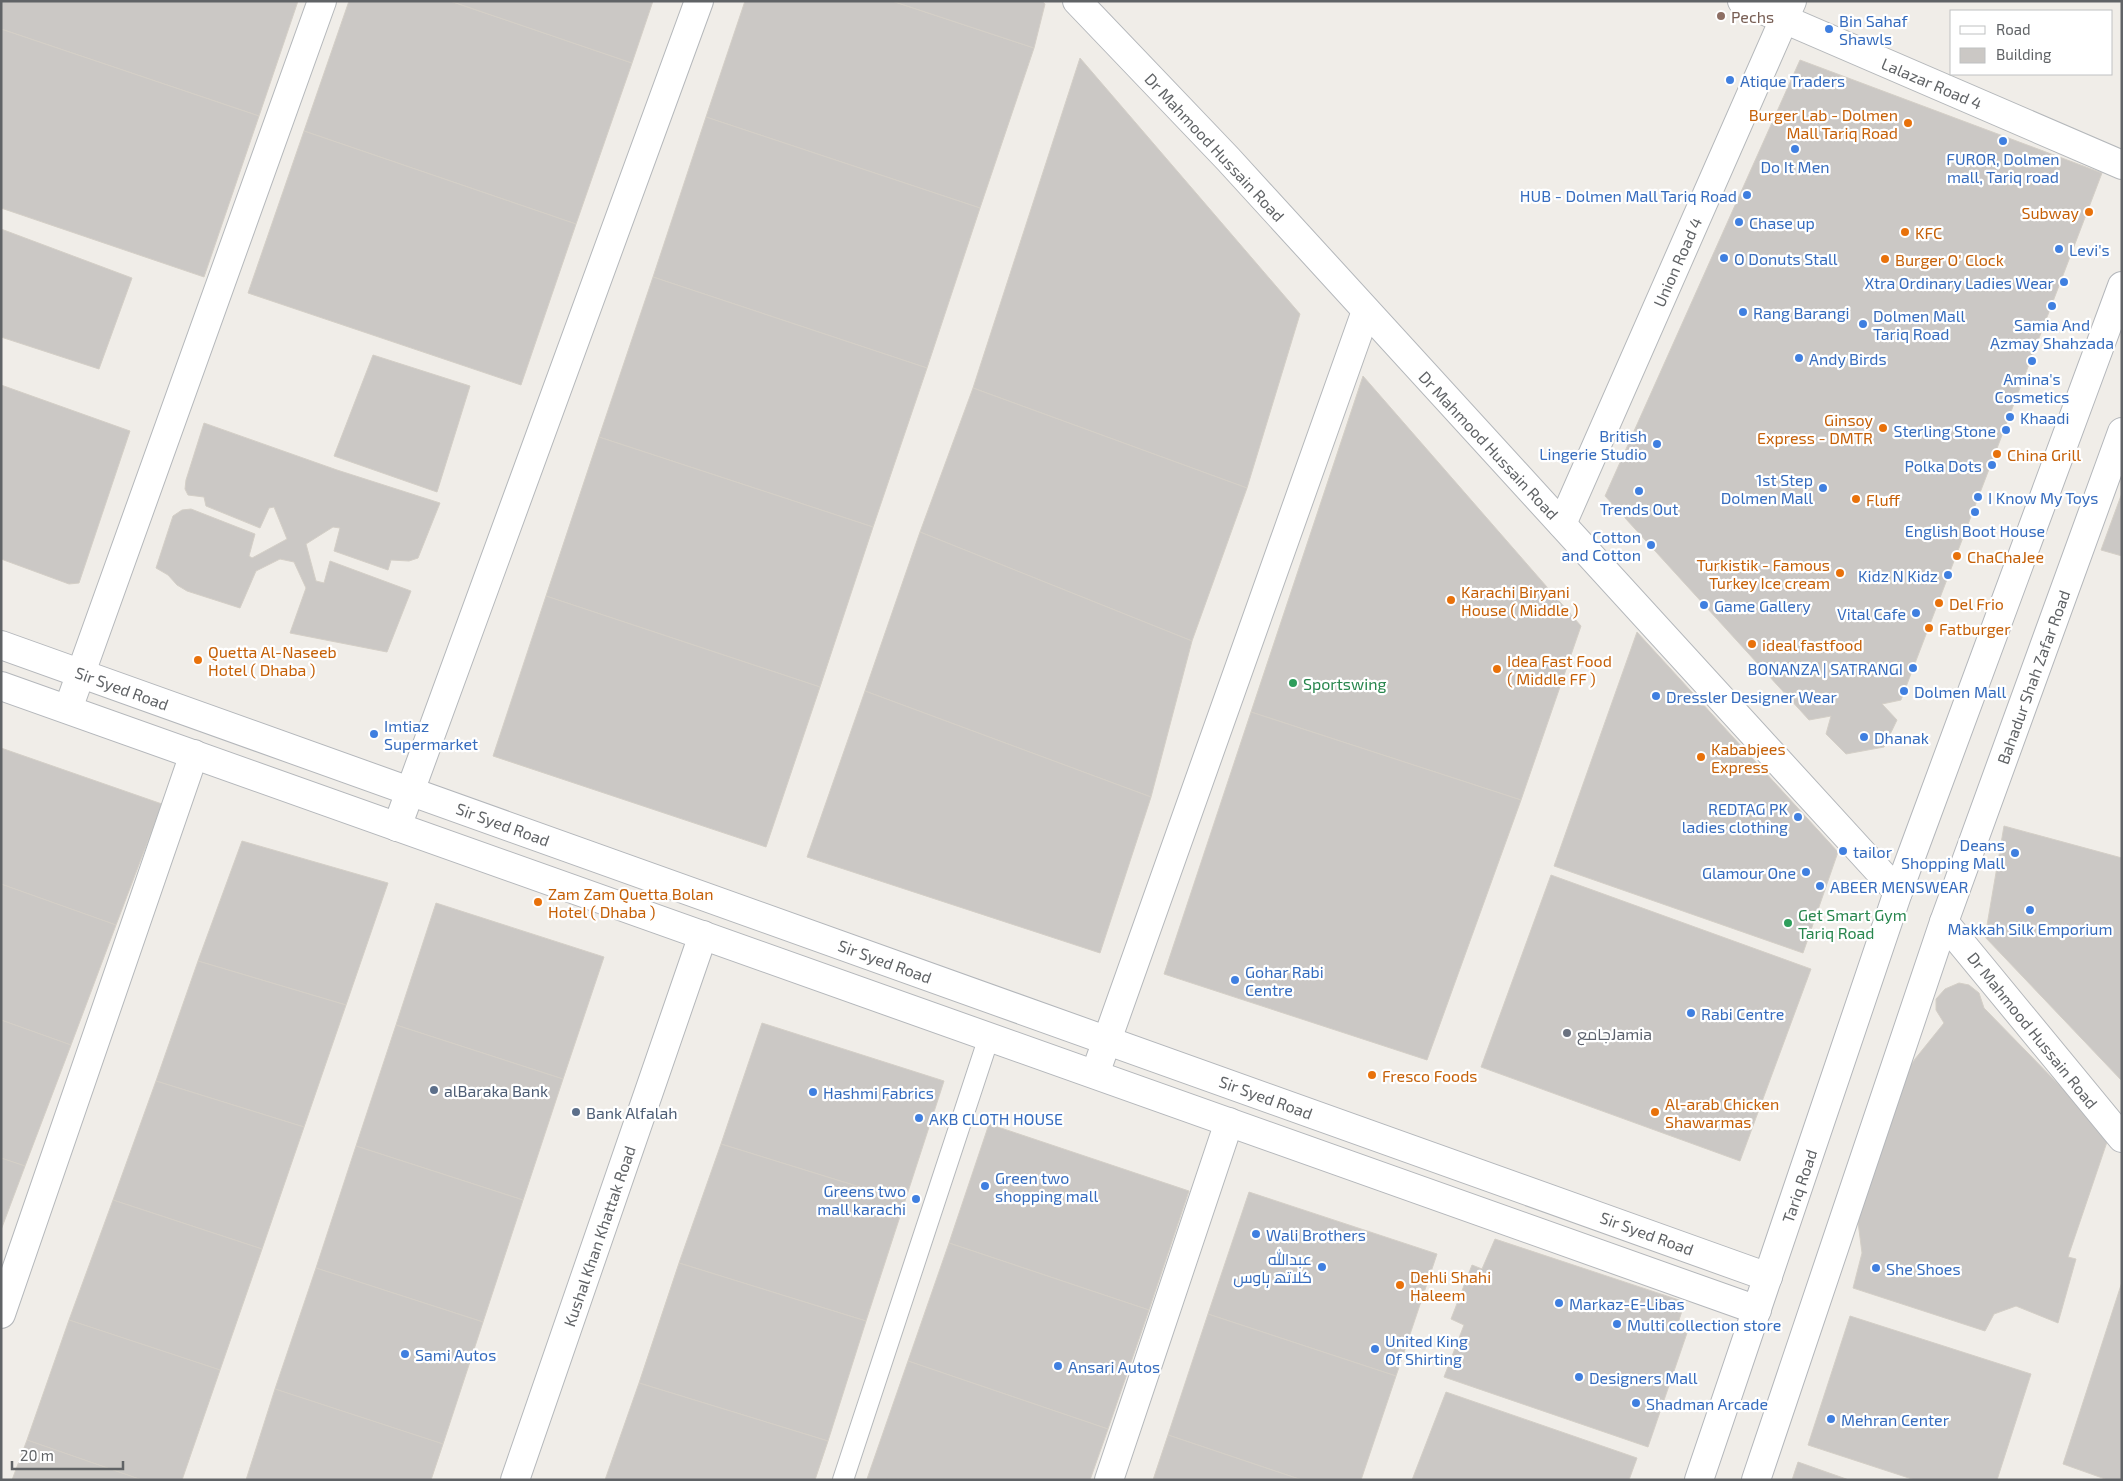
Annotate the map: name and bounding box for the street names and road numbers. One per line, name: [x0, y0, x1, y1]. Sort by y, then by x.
street label: Lalazar Road 4: [1879, 53, 1985, 113]
street label: Dr Mahmood Hussain Road: [1141, 69, 1289, 225]
street label: Union Road 4: [1649, 214, 1705, 310]
street label: Dr Mahmood Hussain Road: [1415, 367, 1563, 523]
street label: Bahadur Shah Zafar Road: [1993, 587, 2073, 767]
street label: Sir Syed Road: [73, 662, 171, 714]
street label: Sir Syed Road: [454, 798, 552, 850]
street label: Sir Syed Road: [836, 935, 934, 987]
street label: Dr Mahmood Hussain Road: [1964, 948, 2102, 1112]
street label: Sir Syed Road: [1217, 1071, 1315, 1123]
street label: Kushal Khan Khattak Road: [559, 1143, 639, 1329]
street label: Tariq Road: [1778, 1147, 1820, 1225]
street label: Sir Syed Road: [1598, 1207, 1696, 1259]

